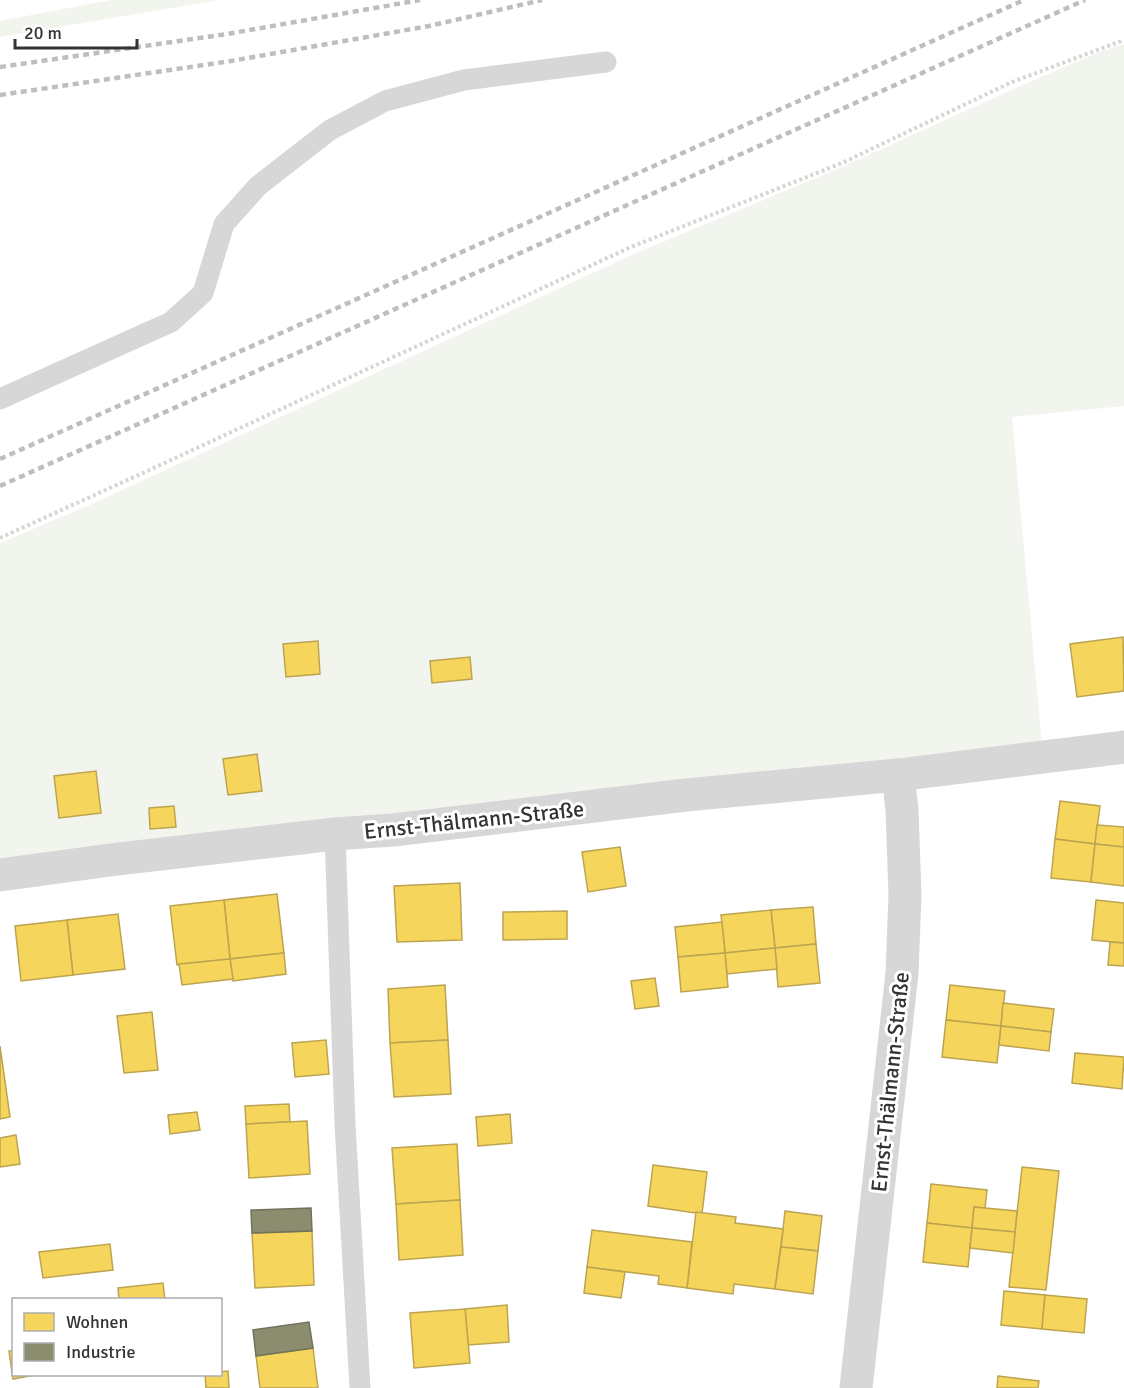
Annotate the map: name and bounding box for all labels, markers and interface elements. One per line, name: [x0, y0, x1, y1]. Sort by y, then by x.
scale bar: [15, 12, 136, 50]
text: 20 m: [24, 22, 62, 44]
street label: Ernst-Thälmann-Straße: [363, 795, 585, 845]
street label: Ernst-Thälmann-Straße: [865, 971, 915, 1193]
legend: [12, 1298, 222, 1376]
text: Wohnen: [66, 1311, 128, 1333]
text: Industrie: [66, 1341, 136, 1363]

